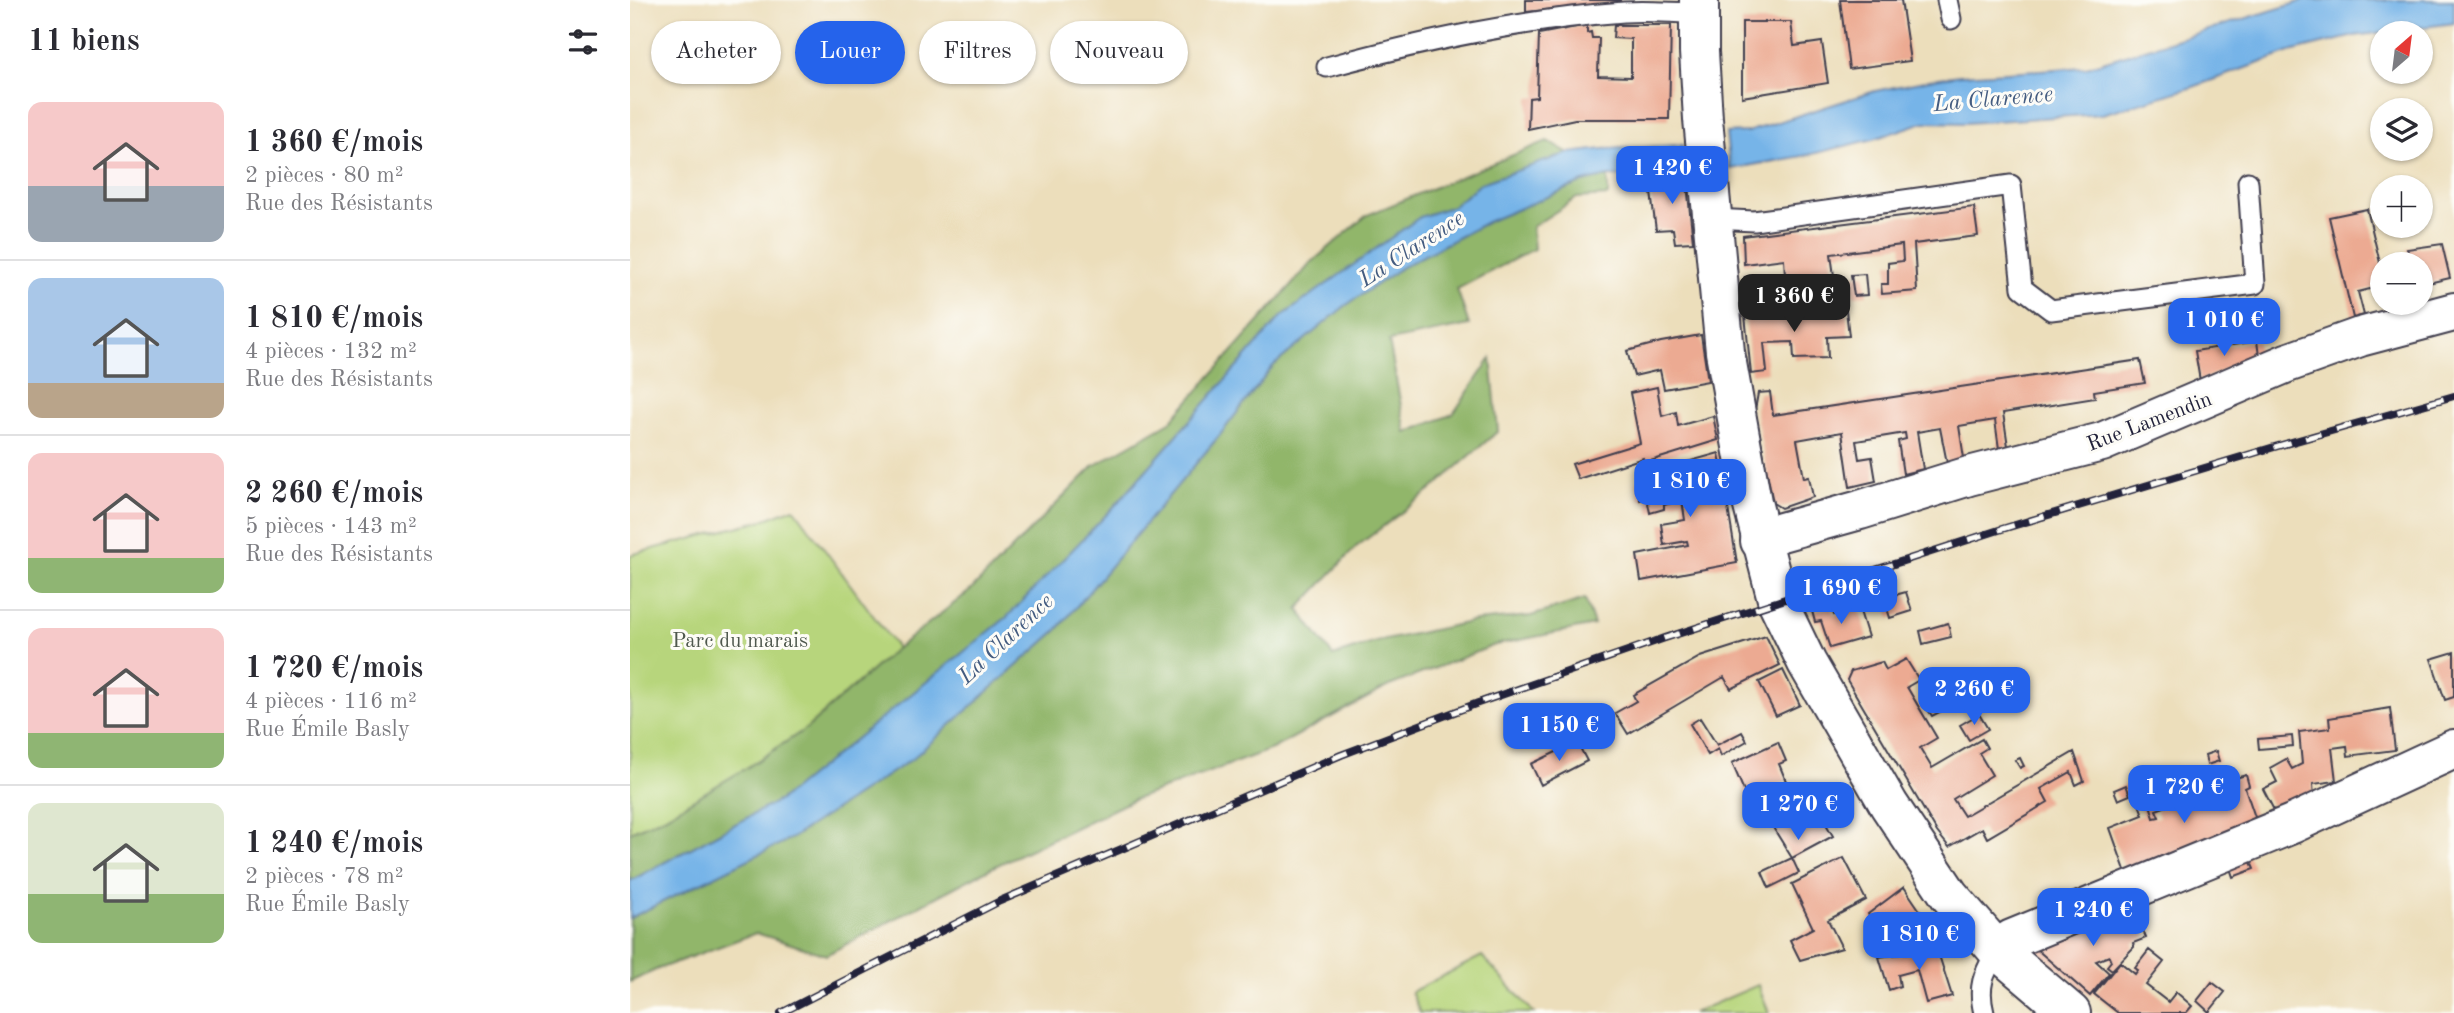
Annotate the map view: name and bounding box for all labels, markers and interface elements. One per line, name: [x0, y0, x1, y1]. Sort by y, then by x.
chip: Acheter: [651, 21, 781, 84]
chip: Louer: [795, 21, 905, 84]
chip: Filtres: [919, 21, 1036, 84]
chip: Nouveau: [1050, 21, 1188, 84]
north arrow: [2370, 21, 2432, 84]
map controls: [2370, 21, 2433, 315]
icon: filters: [564, 23, 602, 61]
text: 11 biens: [28, 27, 140, 57]
water label: La Clarence: [1931, 83, 2054, 116]
button: layers: [2370, 98, 2433, 161]
text: 1 360 €/mois: [245, 128, 423, 158]
icon: home: [84, 130, 168, 214]
pin: 1 420 €: [1607, 146, 1737, 206]
text: 1 420 €: [1632, 157, 1712, 180]
text: 2 pièces · 80 m²: [245, 164, 404, 187]
button: +: [2370, 175, 2433, 238]
text: Rue des Résistants: [245, 192, 433, 215]
water label: La Clarence: [1354, 207, 1469, 292]
button: −: [2370, 252, 2433, 315]
pin: 1 360 €: [1729, 274, 1859, 334]
text: 1 360 €: [1754, 285, 1834, 308]
pin: 1 010 €: [2159, 298, 2289, 358]
text: 1 810 €/mois: [245, 304, 423, 334]
icon: home: [84, 306, 168, 390]
text: 1 010 €: [2184, 309, 2264, 332]
text: 4 pièces · 132 m²: [245, 340, 417, 363]
text: Rue des Résistants: [245, 368, 433, 391]
street label: Rue Lamendin: [2084, 389, 2215, 456]
pin: 1 810 €: [1625, 460, 1755, 519]
text: 1 810 €: [1650, 470, 1730, 493]
text: 2 260 €/mois: [245, 479, 423, 509]
icon: home: [84, 481, 168, 565]
text: 5 pièces · 143 m²: [245, 515, 417, 538]
text: Rue des Résistants: [245, 543, 433, 566]
pin: 1 690 €: [1776, 566, 1906, 626]
text: 1 690 €: [1801, 577, 1881, 600]
water label: La Clarence: [953, 590, 1058, 689]
park label: Parc du marais: [672, 631, 808, 652]
text: 1 720 €/mois: [245, 654, 423, 684]
icon: home: [84, 656, 168, 740]
pin: 2 260 €: [1909, 668, 2039, 727]
text: 2 260 €: [1934, 678, 2014, 701]
text: 4 pièces · 116 m²: [245, 690, 417, 713]
pin: 1 150 €: [1494, 704, 1624, 763]
text: 1 150 €: [1519, 714, 1599, 737]
text: Rue Émile Basly: [245, 718, 410, 741]
pin: 1 720 €: [2119, 766, 2249, 825]
text: 1 720 €: [2144, 776, 2224, 799]
pin: 1 270 €: [1733, 782, 1863, 842]
text: 1 270 €: [1758, 793, 1838, 816]
text: 1 240 €/mois: [245, 829, 423, 859]
icon: home: [84, 831, 168, 915]
text: 2 pièces · 78 m²: [245, 865, 404, 888]
pin: 1 240 €: [2028, 888, 2158, 948]
text: Rue Émile Basly: [245, 893, 410, 916]
text: 1 240 €: [2053, 899, 2133, 922]
pin: 1 810 €: [1854, 912, 1984, 972]
text: 1 810 €: [1879, 923, 1959, 946]

